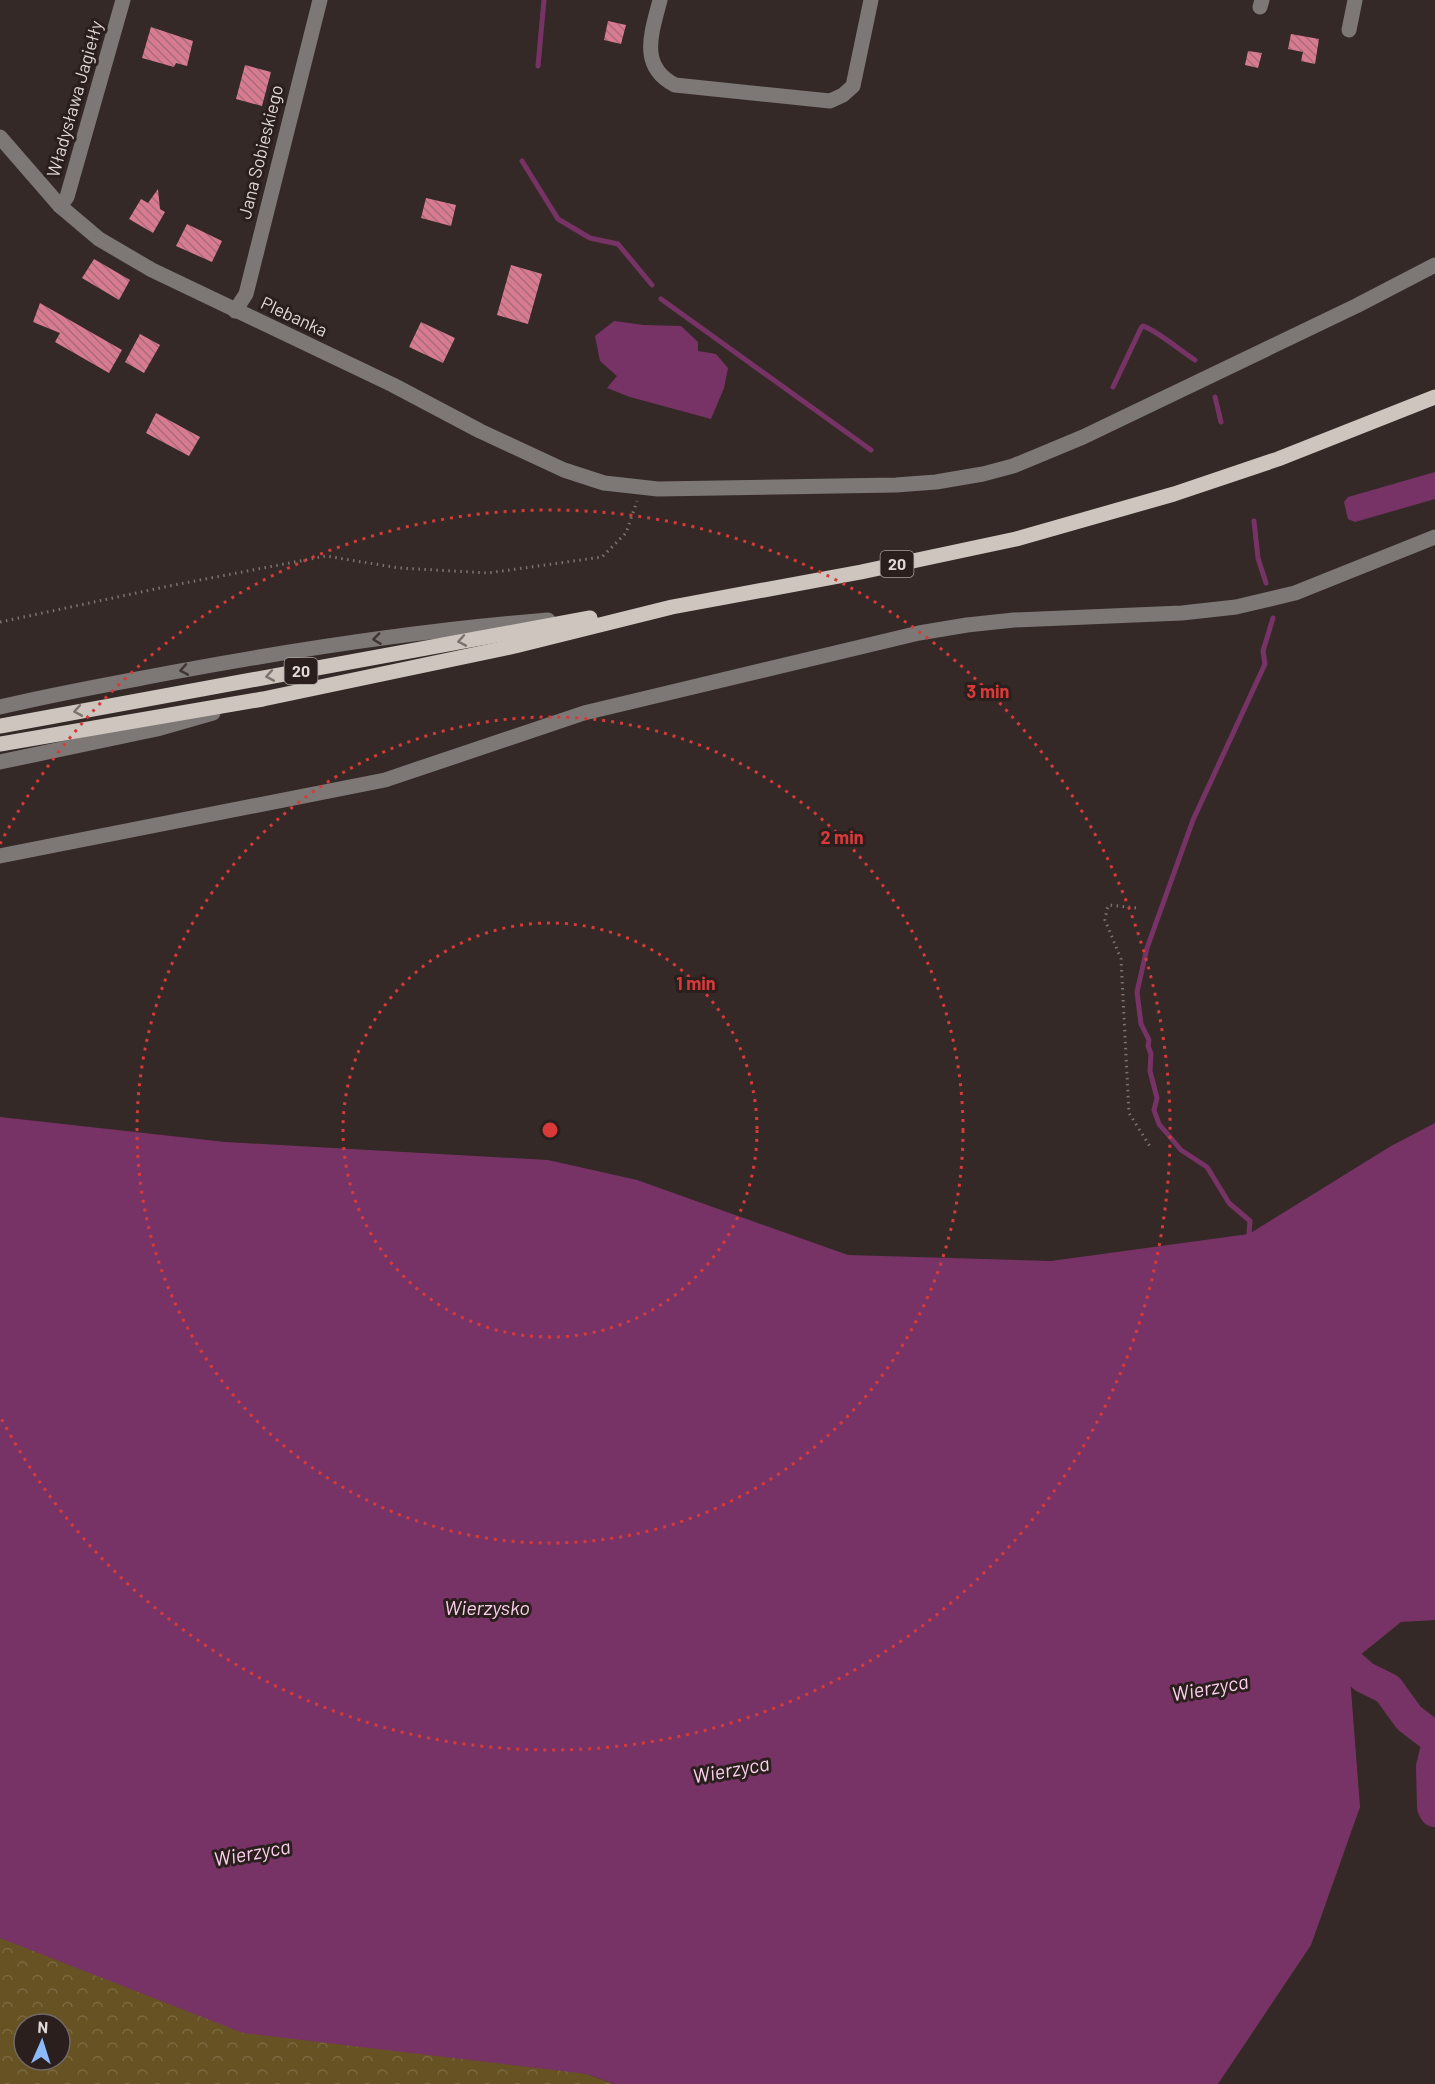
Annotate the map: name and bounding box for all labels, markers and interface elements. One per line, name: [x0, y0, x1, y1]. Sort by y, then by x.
street label: Władysława Jagiełły: [41, 18, 107, 180]
street label: Jana Sobieskiego: [233, 82, 287, 221]
street label: Plebanka: [258, 291, 331, 341]
road number: 20: [880, 551, 914, 577]
one-way arrow: [372, 632, 381, 645]
one-way arrow: [457, 634, 467, 647]
road number: 20: [284, 658, 318, 684]
one-way arrow: [180, 663, 190, 676]
one-way arrow: [265, 669, 275, 682]
text: 3 min: [967, 680, 1009, 702]
one-way arrow: [73, 704, 83, 717]
text: 2 min: [820, 826, 864, 848]
text: 1 min: [676, 972, 716, 994]
centre of rings: [540, 1120, 560, 1140]
water label: Wierzysko: [444, 1595, 530, 1619]
water label: Wierzyca: [1170, 1668, 1250, 1706]
water label: Wierzyca: [691, 1750, 771, 1788]
water label: Wierzyca: [212, 1833, 292, 1871]
north arrow: [12, 2012, 72, 2072]
text: N: [37, 2017, 49, 2036]

